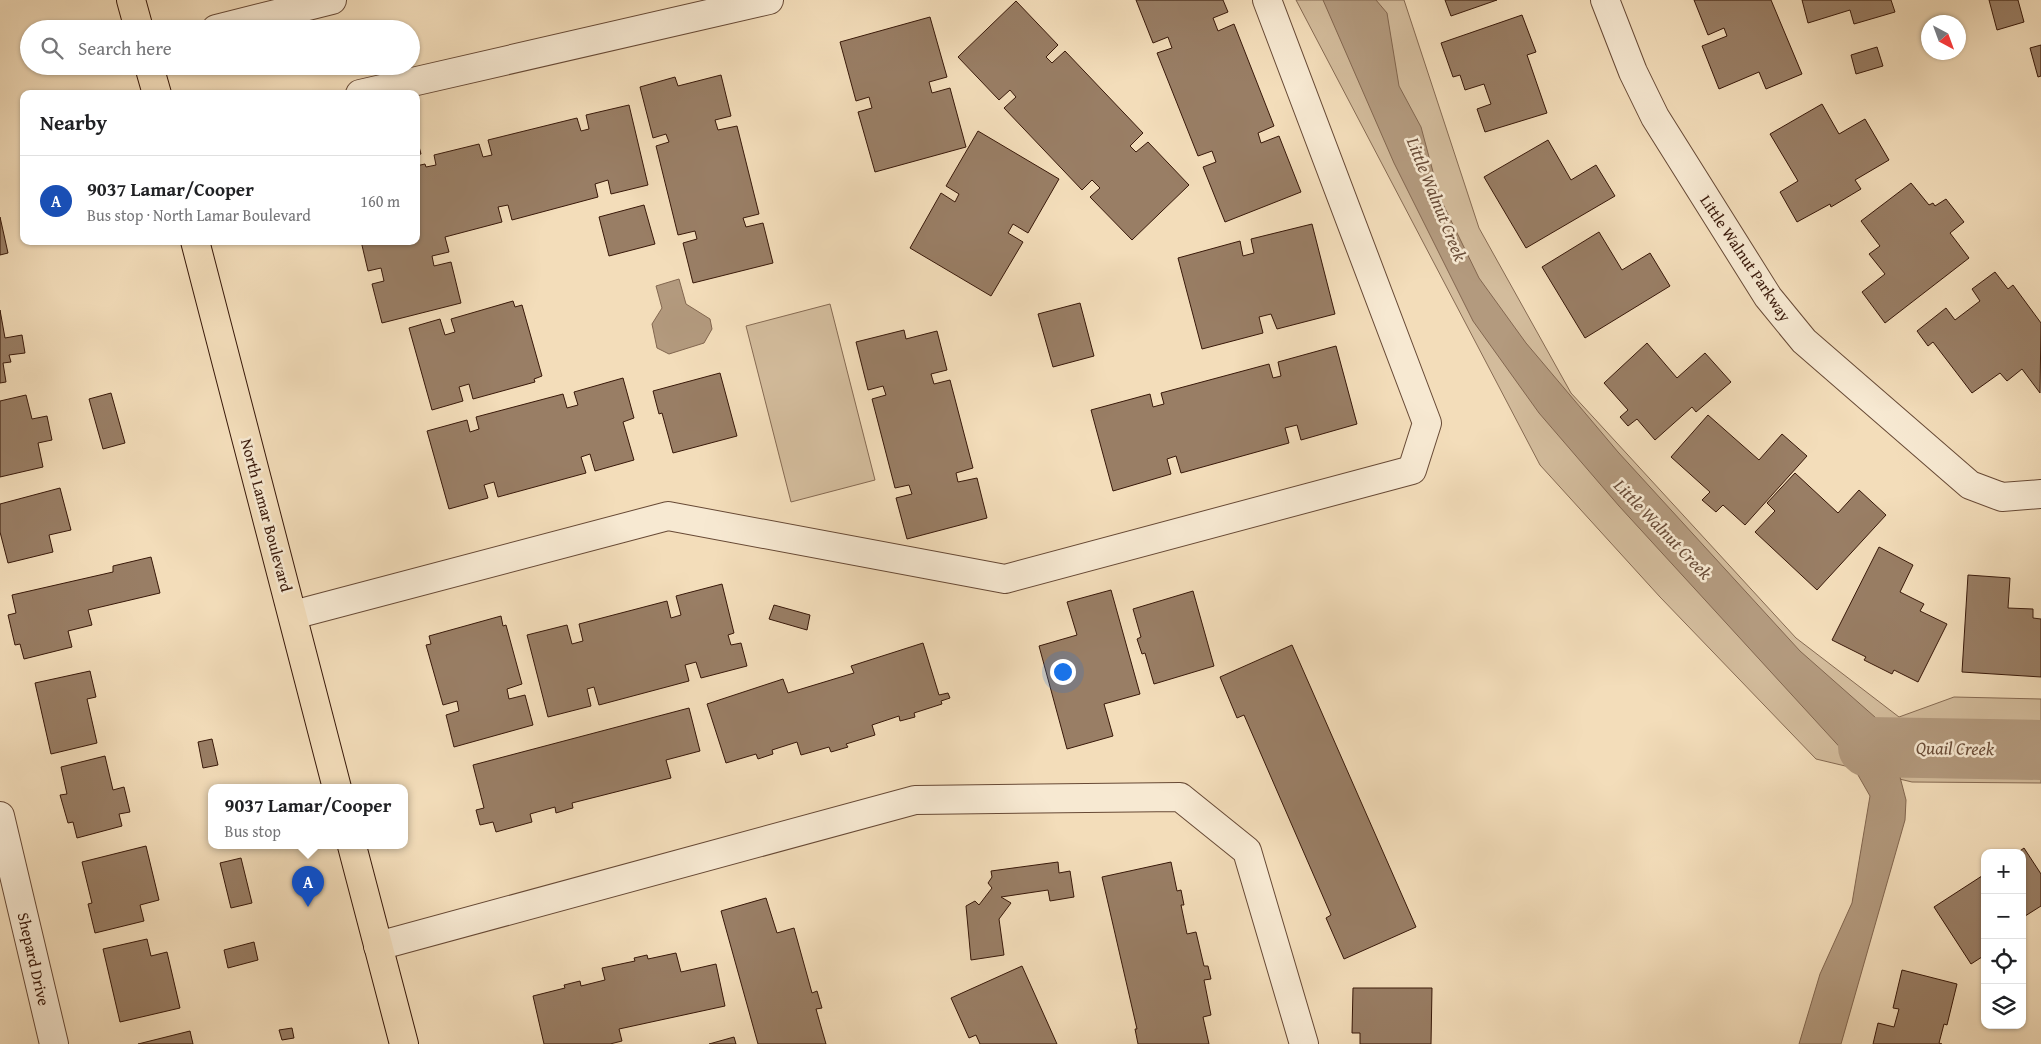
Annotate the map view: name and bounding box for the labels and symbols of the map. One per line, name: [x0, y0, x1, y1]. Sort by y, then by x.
north arrow: [1921, 15, 1966, 60]
water label: Little Walnut Creek: [1400, 132, 1474, 266]
street label: Little Walnut Parkway: [1695, 190, 1797, 326]
street label: North Lamar Boulevard: [235, 436, 299, 595]
water label: Little Walnut Creek: [1607, 472, 1719, 586]
your location: [1050, 659, 1076, 685]
water label: Quail Creek: [1916, 734, 1995, 762]
pin: A: [292, 866, 324, 907]
street label: Shepard Drive: [12, 910, 56, 1008]

